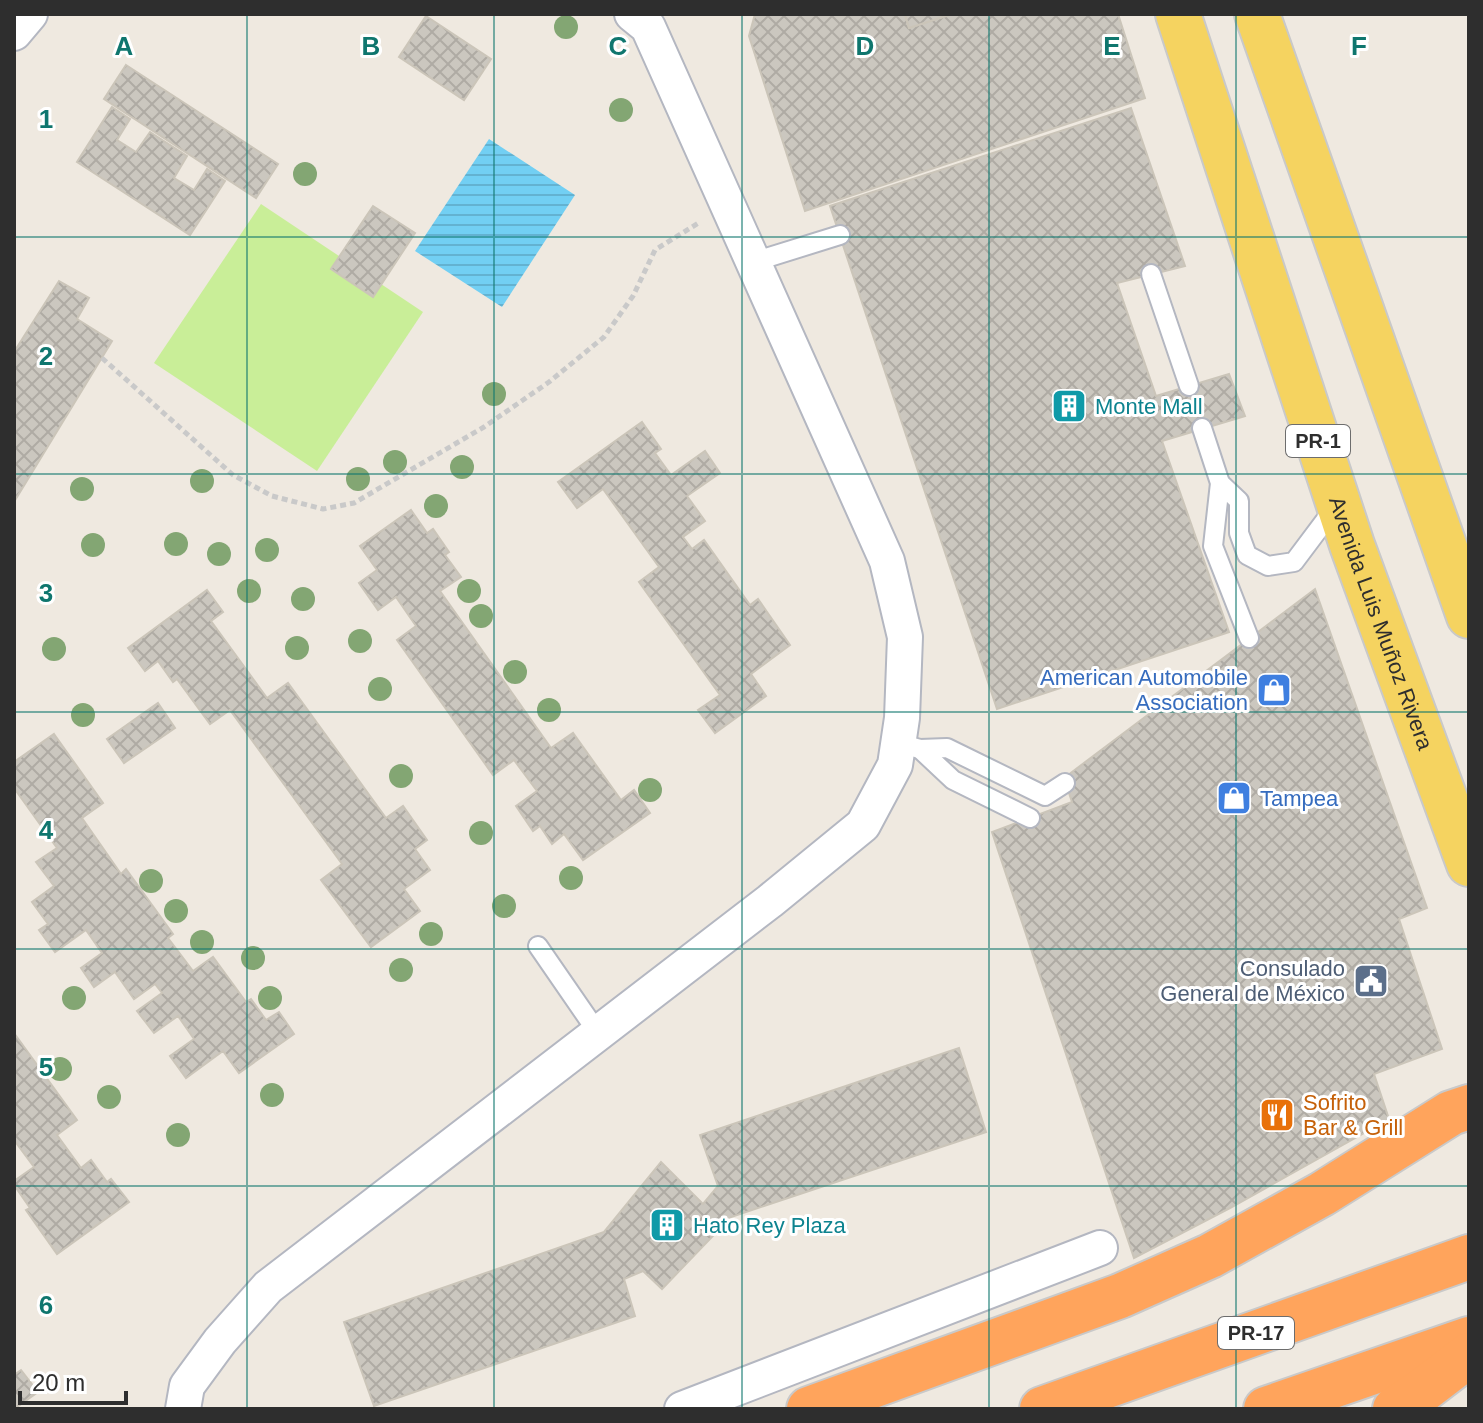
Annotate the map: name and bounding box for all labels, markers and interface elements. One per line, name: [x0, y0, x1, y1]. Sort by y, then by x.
text: A: [115, 31, 134, 61]
text: B: [362, 31, 380, 61]
text: C: [609, 31, 628, 61]
text: D: [856, 31, 874, 61]
text: E: [1103, 31, 1121, 61]
text: F: [1351, 31, 1367, 61]
text: 1: [39, 104, 53, 134]
text: 2: [39, 341, 53, 371]
building icon: Monte Mall: [1050, 387, 1088, 425]
place label: Monte Mall: [1095, 394, 1203, 419]
road number: PR-1: [1286, 425, 1350, 457]
street label: Avenida Luis Muñoz Rivera: [1324, 493, 1438, 754]
text: 3: [39, 578, 53, 608]
place label: American Automobile Association: [1040, 665, 1248, 715]
shop icon: American Automobile Association: [1255, 671, 1293, 709]
shop icon: Tampea: [1215, 779, 1253, 817]
place label: Tampea: [1260, 786, 1339, 811]
text: 4: [39, 815, 54, 845]
place label: Consulado General de México: [1160, 956, 1345, 1006]
public building icon: Consulado General de México: [1352, 962, 1390, 1000]
text: 5: [39, 1052, 53, 1082]
place label: Sofrito Bar & Grill: [1303, 1090, 1403, 1140]
restaurant icon: Sofrito Bar & Grill: [1258, 1096, 1296, 1134]
building icon: Hato Rey Plaza: [648, 1206, 686, 1244]
place label: Hato Rey Plaza: [693, 1213, 847, 1238]
text: 6: [39, 1290, 53, 1320]
road number: PR-17: [1218, 1317, 1294, 1349]
scale bar: [20, 1355, 126, 1405]
text: 20 m: [32, 1369, 85, 1396]

